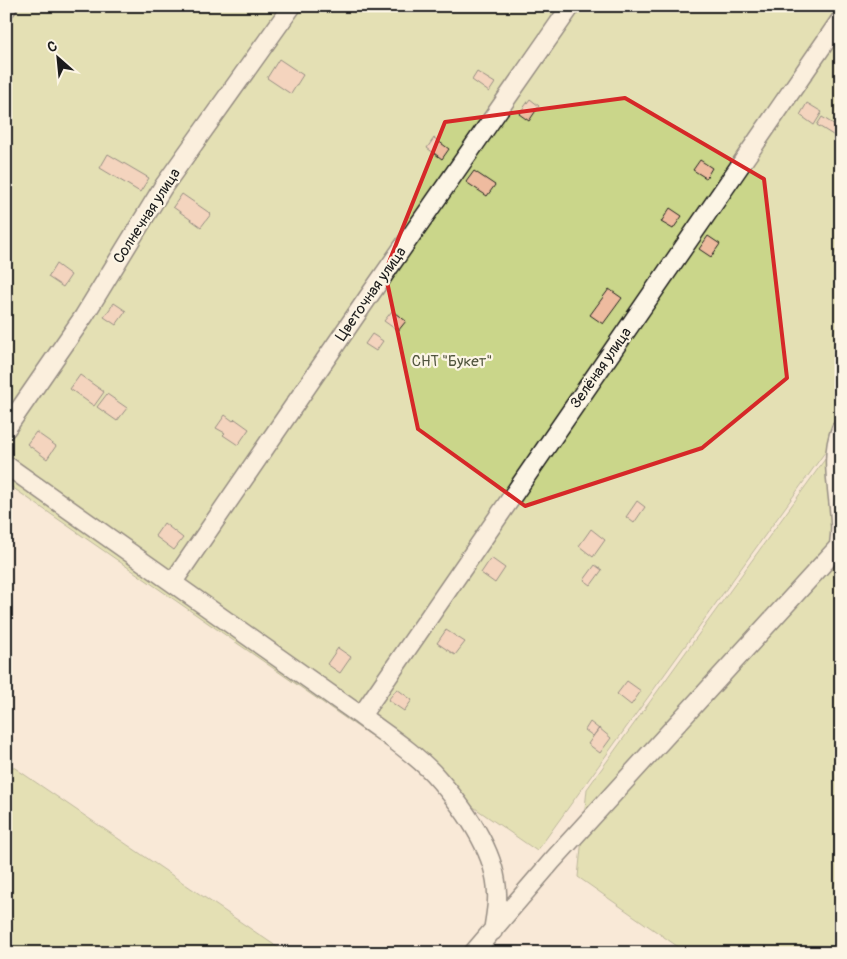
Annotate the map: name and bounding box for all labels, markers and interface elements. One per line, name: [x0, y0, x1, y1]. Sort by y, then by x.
north arrow: [32, 32, 82, 82]
text: С: [45, 37, 60, 56]
street label: Солнечная улица: [109, 165, 185, 267]
street label: Цветочная улица: [331, 243, 411, 345]
street label: Зелёная улица: [566, 324, 636, 412]
park label: СНТ "Букет": [412, 352, 492, 371]

